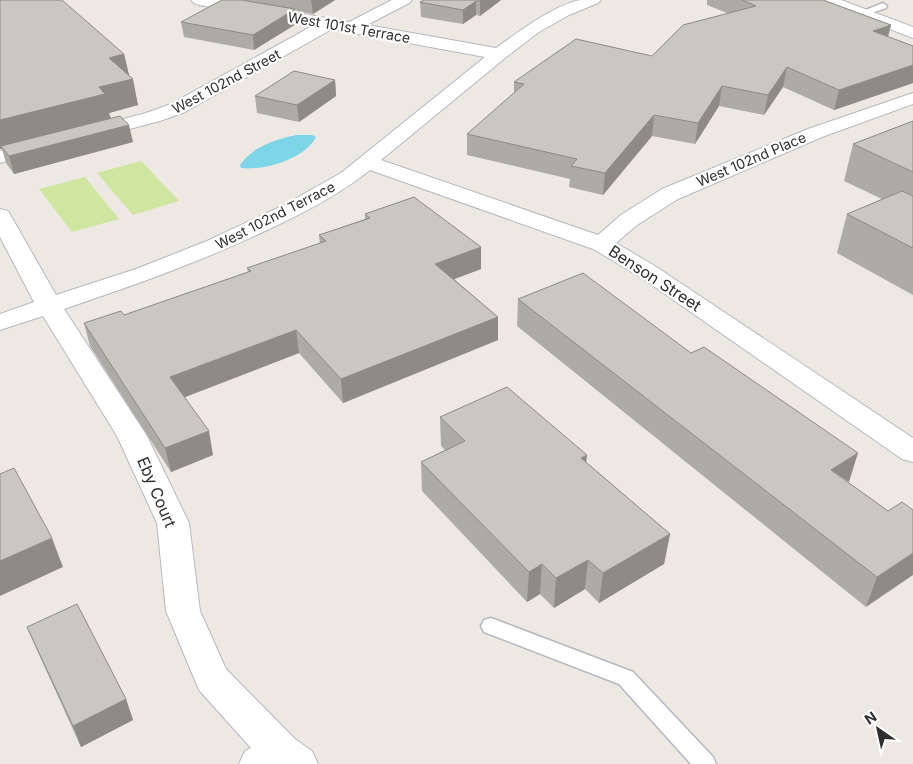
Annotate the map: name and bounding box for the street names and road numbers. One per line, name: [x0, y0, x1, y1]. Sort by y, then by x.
street label: West 101st Terrace: [286, 8, 412, 46]
street label: West 102nd Street: [169, 45, 284, 117]
street label: West 102nd Place: [694, 128, 808, 190]
street label: West 102nd Terrace: [212, 177, 338, 253]
street label: Benson Street: [605, 241, 705, 315]
street label: Eby Court: [133, 454, 181, 530]

